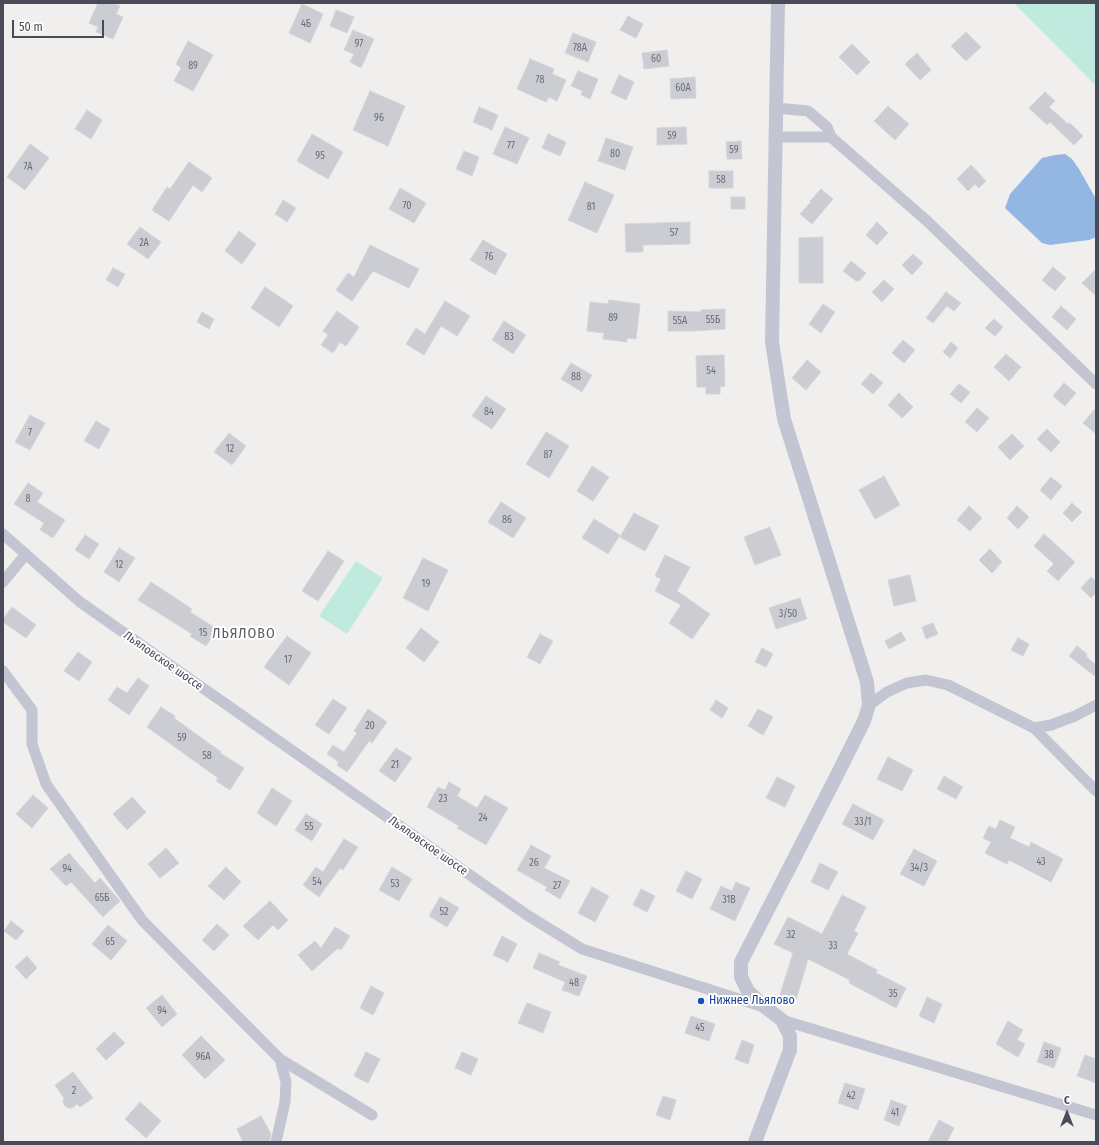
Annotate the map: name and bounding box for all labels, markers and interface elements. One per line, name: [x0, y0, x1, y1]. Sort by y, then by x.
scale bar: [14, 12, 106, 38]
house number: 4Б: [301, 18, 311, 30]
text: 50 m: [19, 20, 43, 34]
house number: 97: [355, 38, 363, 50]
house number: 78А: [573, 42, 587, 54]
house number: 60: [651, 53, 661, 65]
house number: 89: [188, 60, 198, 72]
house number: 78: [536, 74, 544, 86]
house number: 60А: [675, 82, 691, 94]
house number: 96: [374, 112, 384, 124]
house number: 59: [667, 130, 677, 142]
house number: 77: [507, 140, 515, 152]
house number: 59: [729, 144, 739, 156]
house number: 80: [610, 148, 620, 160]
house number: 95: [315, 150, 325, 162]
house number: 7А: [23, 161, 33, 173]
house number: 58: [716, 174, 726, 186]
house number: 70: [402, 200, 412, 212]
house number: 81: [587, 201, 595, 213]
house number: 57: [670, 227, 678, 239]
house number: 2А: [139, 237, 149, 249]
house number: 76: [485, 251, 493, 263]
house number: 89: [608, 312, 618, 324]
house number: 55Б: [706, 314, 720, 326]
house number: 55А: [673, 315, 687, 327]
house number: 83: [504, 331, 514, 343]
house number: 54: [706, 365, 716, 377]
house number: 88: [571, 371, 581, 383]
house number: 84: [484, 406, 494, 418]
house number: 7: [28, 427, 32, 439]
house number: 12: [226, 443, 234, 455]
house number: 87: [544, 449, 552, 461]
house number: 8: [26, 493, 30, 505]
house number: 86: [502, 514, 512, 526]
house number: 12: [115, 559, 123, 571]
house number: 19: [422, 578, 430, 590]
house number: 3/50: [779, 608, 797, 620]
district label: ЛЬЯЛОВО: [212, 626, 276, 642]
house number: 15: [199, 627, 207, 639]
street label: Льяловское шоссе: [121, 628, 205, 694]
house number: 17: [284, 654, 292, 666]
house number: 20: [365, 720, 375, 732]
house number: 59: [177, 732, 187, 744]
house number: 58: [202, 750, 212, 762]
house number: 21: [391, 759, 399, 771]
house number: 23: [439, 793, 447, 805]
house number: 24: [478, 812, 488, 824]
street label: Льяловское шоссе: [386, 813, 470, 879]
house number: 33/1: [855, 816, 871, 828]
house number: 55: [304, 821, 314, 833]
house number: 43: [1036, 856, 1046, 868]
house number: 26: [529, 857, 539, 869]
house number: 34/3: [910, 862, 928, 874]
house number: 94: [62, 863, 72, 875]
house number: 54: [312, 876, 322, 888]
house number: 53: [390, 878, 400, 890]
house number: 27: [553, 880, 561, 892]
house number: 65Б: [95, 892, 109, 904]
house number: 31В: [722, 894, 736, 906]
house number: 52: [440, 906, 448, 918]
house number: 32: [787, 929, 795, 941]
house number: 65: [105, 936, 115, 948]
house number: 33: [828, 940, 838, 952]
house number: 48: [569, 977, 579, 989]
house number: 35: [888, 988, 898, 1000]
place label: Нижнее Льялово: [709, 994, 795, 1008]
marker: Нижнее Льялово: [696, 996, 706, 1006]
house number: 94: [157, 1005, 167, 1017]
house number: 45: [695, 1022, 705, 1034]
house number: 38: [1044, 1049, 1054, 1061]
house number: 96А: [195, 1051, 211, 1063]
house number: 2: [72, 1085, 76, 1097]
house number: 42: [846, 1090, 856, 1102]
north arrow: [1047, 1093, 1087, 1133]
text: С: [1064, 1094, 1070, 1107]
house number: 41: [891, 1107, 899, 1119]

